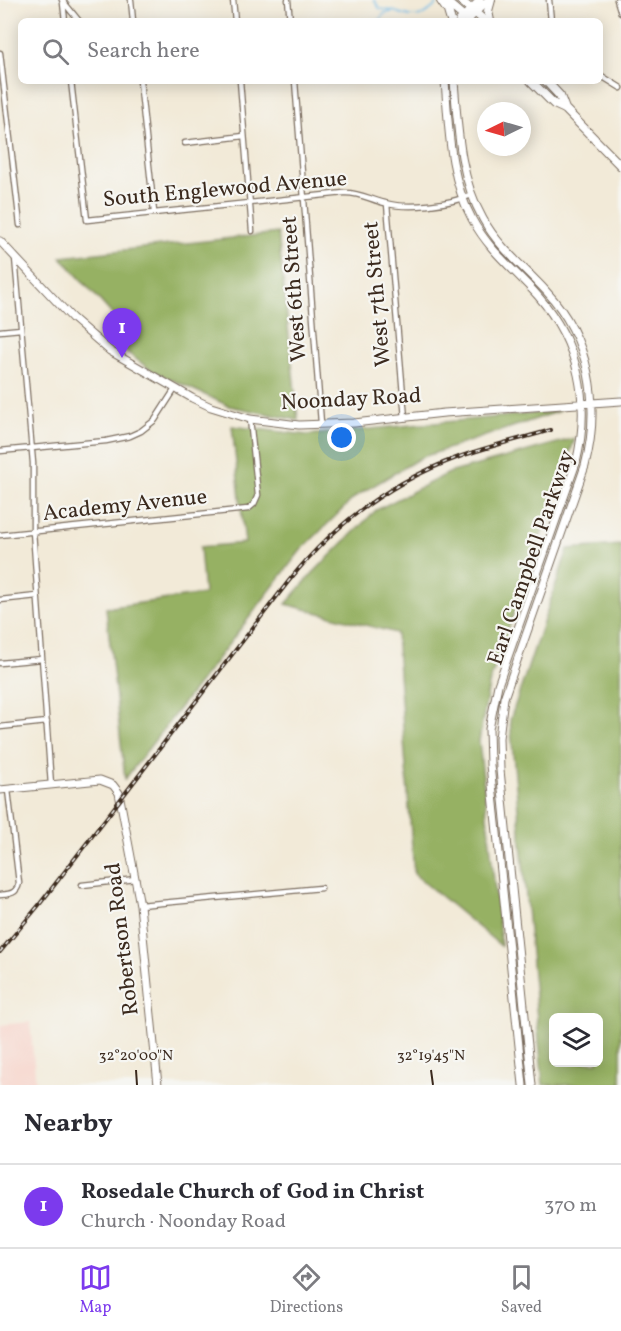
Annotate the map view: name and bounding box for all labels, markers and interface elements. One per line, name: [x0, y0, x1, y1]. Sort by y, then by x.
search box: [18, 18, 603, 84]
icon: search: [39, 35, 72, 68]
text: Search here: [87, 36, 200, 67]
north arrow: [477, 102, 531, 156]
street label: South Englewood Avenue: [102, 164, 348, 216]
street label: West 6th Street: [274, 215, 316, 363]
street label: West 7th Street: [356, 220, 400, 368]
pin: 1: [102, 308, 142, 358]
street label: Noonday Road: [280, 381, 422, 419]
your location: [327, 423, 356, 452]
street label: Earl Campbell Parkway: [481, 446, 583, 670]
street label: Academy Avenue: [41, 482, 209, 530]
street label: Robertson Road: [98, 861, 148, 1017]
map controls: [549, 1013, 603, 1067]
button: layers: [549, 1013, 603, 1067]
text: 32°20'00"N: [99, 1046, 173, 1067]
text: 32°19'45"N: [397, 1046, 465, 1067]
text: Nearby: [24, 1106, 113, 1142]
text: Rosedale Church of God in Christ: [81, 1177, 424, 1208]
text: 1: [39, 1192, 48, 1220]
text: 370 m: [544, 1192, 597, 1220]
text: Church · Noonday Road: [81, 1208, 286, 1236]
tab: Map: [79, 1261, 112, 1319]
tab: Directions: [270, 1261, 343, 1319]
tab: Saved: [501, 1261, 542, 1319]

